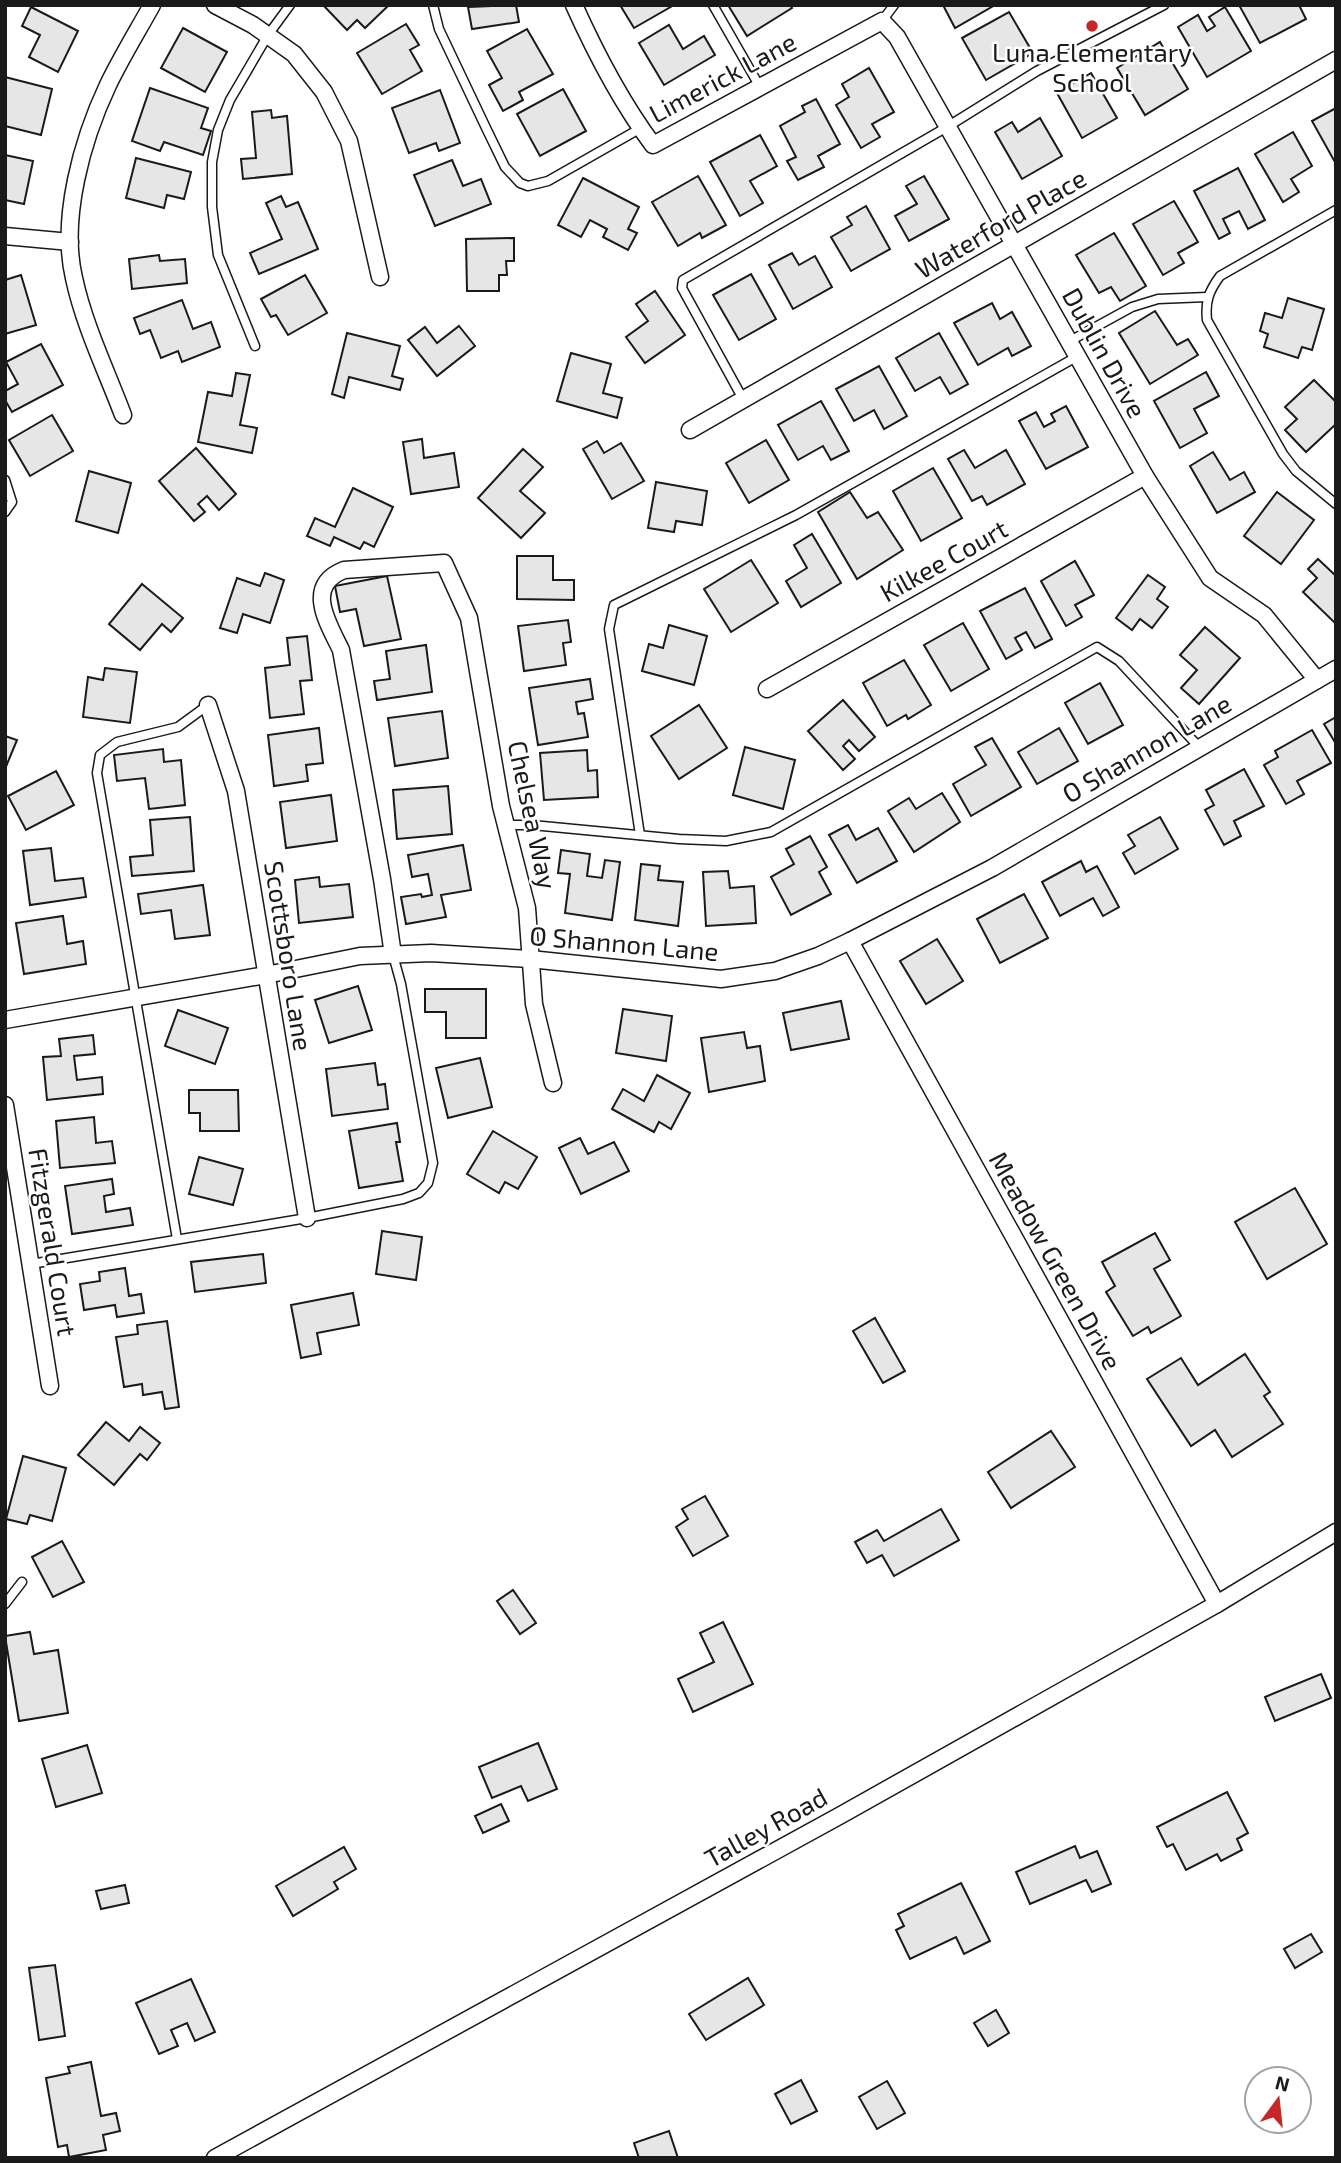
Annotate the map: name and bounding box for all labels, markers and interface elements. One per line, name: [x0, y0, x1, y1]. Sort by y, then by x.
marker: Luna Elementary School: [1084, 18, 1100, 34]
street label: Limerick Lane: [644, 25, 801, 128]
place label: Luna Elementary School: [992, 36, 1192, 97]
street label: Waterford Place: [909, 161, 1091, 284]
street label: Dublin Drive: [1057, 282, 1154, 423]
street label: Kilkee Court: [874, 512, 1012, 607]
street label: O Shannon Lane: [1056, 687, 1236, 809]
street label: Chelsea Way: [503, 738, 564, 892]
street label: Scottsboro Lane: [259, 859, 320, 1053]
street label: O Shannon Lane: [528, 919, 720, 966]
street label: Fitzgerald Court: [23, 1146, 84, 1338]
street label: Meadow Green Drive: [984, 1146, 1129, 1375]
street label: Talley Road: [699, 1780, 832, 1873]
north arrow: [1243, 2065, 1313, 2135]
text: N: [1273, 2070, 1292, 2096]

